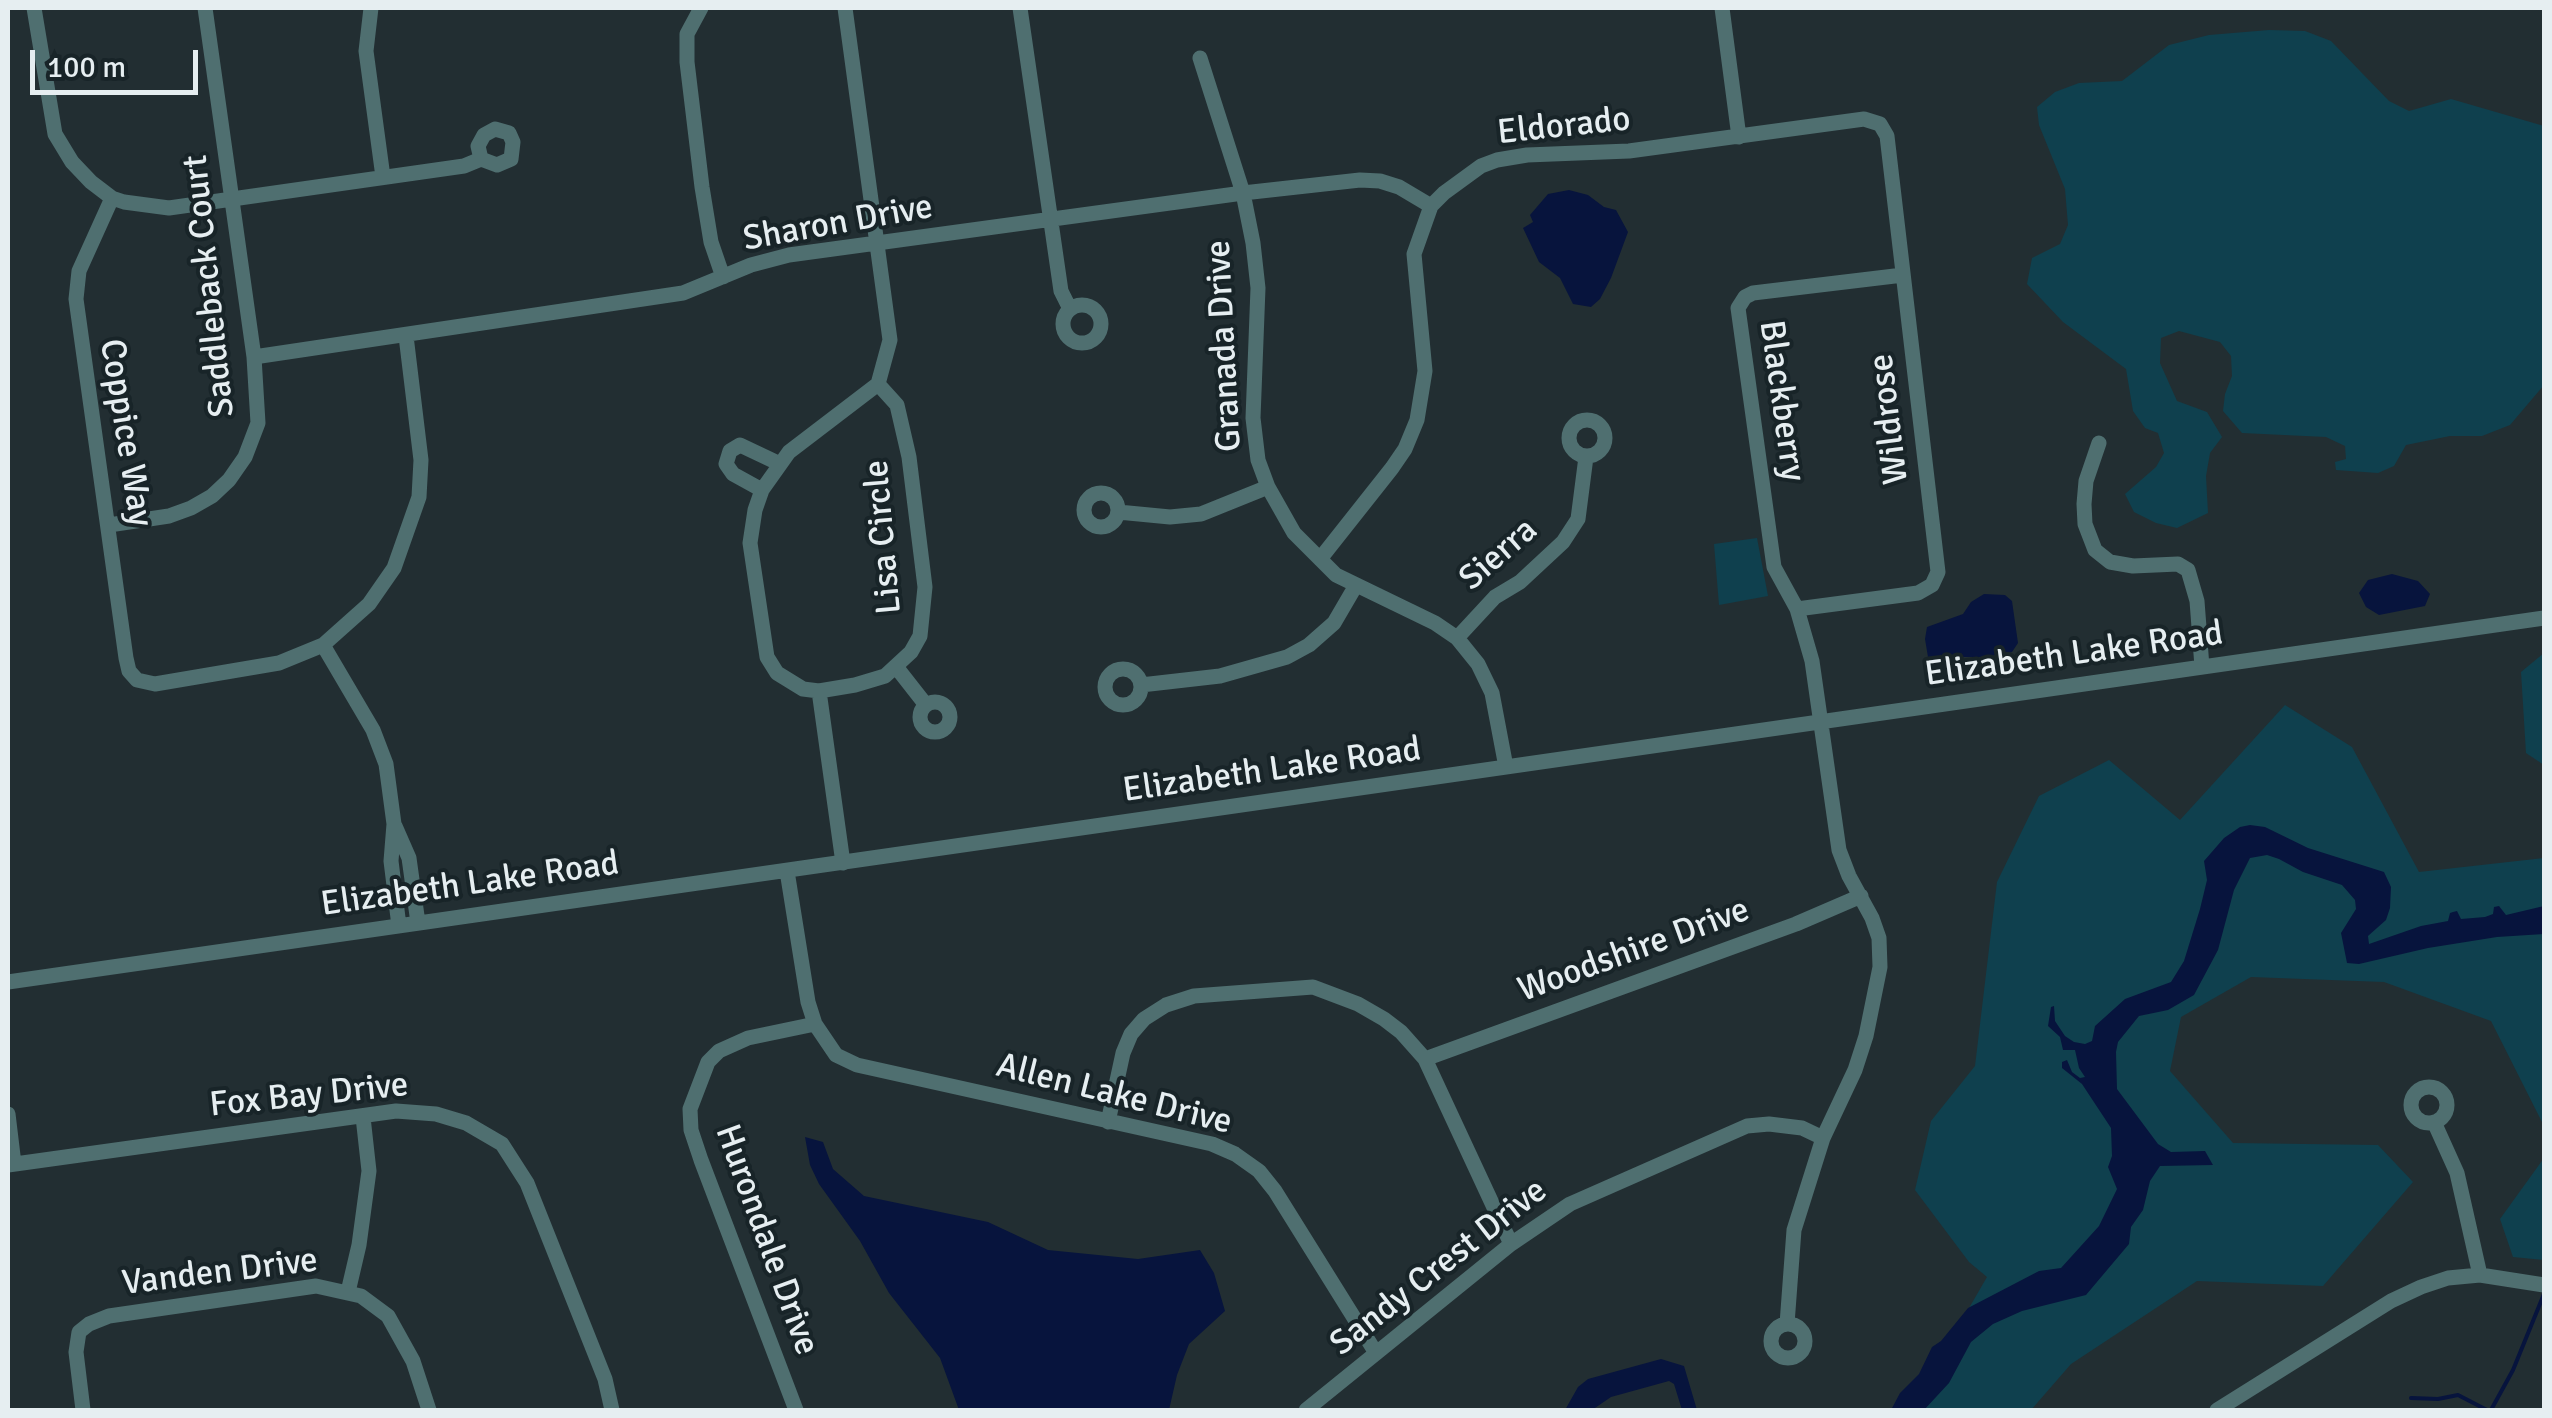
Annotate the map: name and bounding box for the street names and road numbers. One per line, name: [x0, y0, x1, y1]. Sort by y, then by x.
street label: Eldorado: [1495, 99, 1633, 155]
street label: Saddleback Court: [175, 153, 245, 419]
street label: Sharon Drive: [740, 187, 936, 261]
street label: Granada Drive: [1198, 239, 1252, 453]
street label: Blackberry: [1749, 318, 1813, 484]
street label: Coppice Way: [89, 336, 161, 530]
street label: Wildrose: [1861, 351, 1919, 487]
street label: Lisa Circle: [856, 458, 912, 616]
street label: Sierra: [1451, 510, 1547, 600]
street label: Elizabeth Lake Road: [1922, 613, 2226, 697]
street label: Elizabeth Lake Road: [1120, 729, 1424, 813]
street label: Elizabeth Lake Road: [318, 843, 622, 927]
street label: Woodshire Drive: [1513, 890, 1755, 1012]
street label: Allen Lake Drive: [992, 1045, 1236, 1145]
street label: Fox Bay Drive: [208, 1065, 410, 1127]
street label: Hurondale Drive: [705, 1119, 827, 1361]
street label: Sandy Crest Drive: [1322, 1170, 1556, 1366]
street label: Vanden Drive: [120, 1240, 320, 1306]

